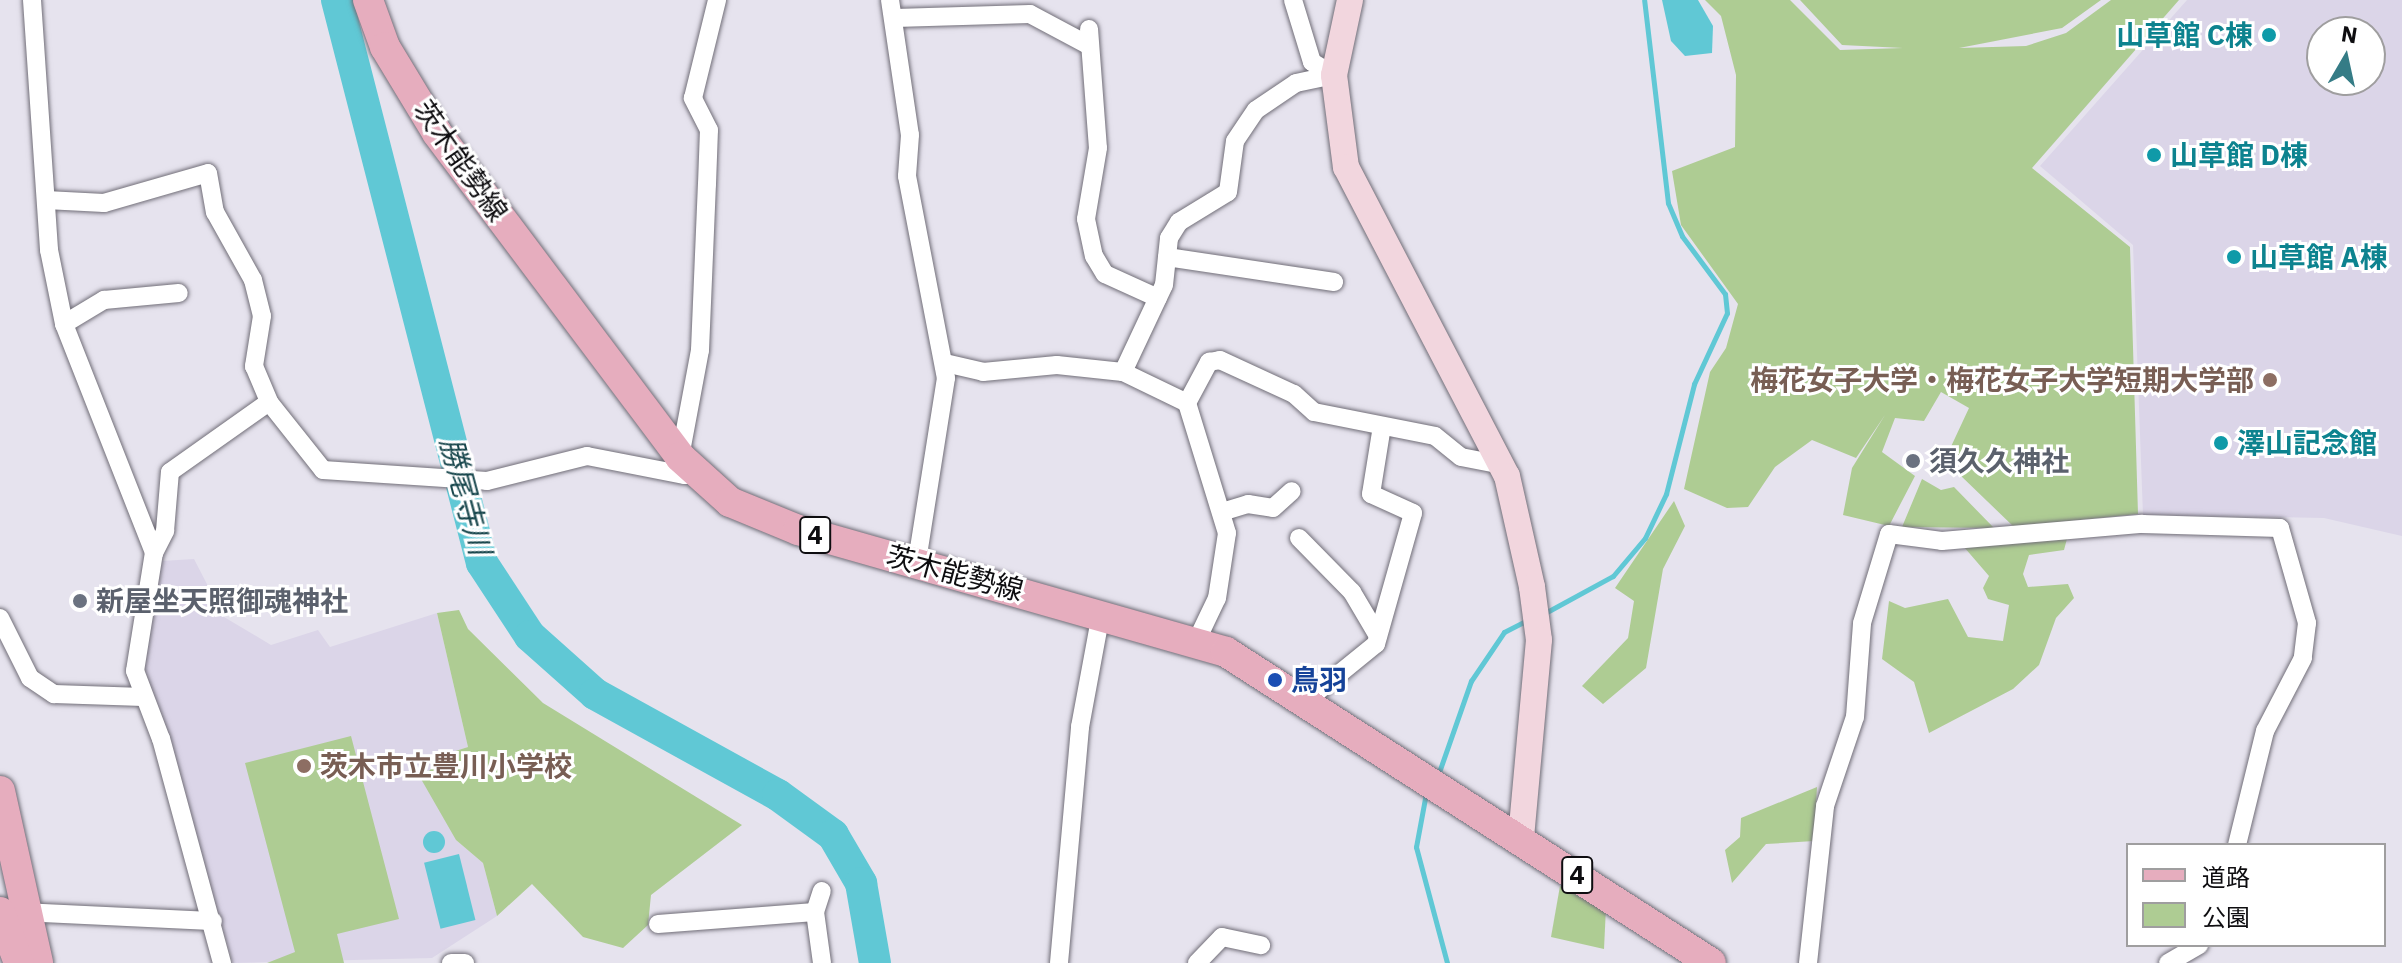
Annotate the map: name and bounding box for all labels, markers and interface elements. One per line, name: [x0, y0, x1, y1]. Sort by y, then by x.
north arrow: [2306, 16, 2386, 96]
place label: 山草館 C棟: [2116, 18, 2253, 52]
text: N: [2339, 18, 2360, 49]
marker: 山草館 C棟: [2260, 26, 2278, 44]
street label: 茨木能勢線: [407, 94, 515, 228]
place label: 山草館 D棟: [2170, 138, 2308, 172]
marker: 山草館 D棟: [2145, 146, 2163, 164]
place label: 山草館 A棟: [2250, 240, 2388, 274]
marker: 山草館 A棟: [2225, 248, 2243, 266]
place label: 梅花女子大学・梅花女子大学短期大学部: [1750, 363, 2254, 397]
marker: 梅花女子大学・梅花女子大学短期大学部: [2261, 371, 2279, 389]
place label: 澤山記念館: [2237, 426, 2377, 460]
water label: 勝尾寺川: [433, 433, 499, 559]
marker: 澤山記念館: [2212, 434, 2230, 452]
place label: 須久久神社: [1929, 444, 2069, 478]
marker: 須久久神社: [1904, 452, 1922, 470]
road number: 4: [799, 513, 831, 557]
street label: 茨木能勢線: [883, 539, 1027, 607]
place label: 新屋坐天照御魂神社: [96, 584, 348, 618]
marker: 新屋坐天照御魂神社: [71, 592, 89, 610]
place label: 鳥羽: [1291, 663, 1347, 697]
marker: 鳥羽: [1266, 671, 1284, 689]
place label: 茨木市立豊川小学校: [320, 749, 572, 783]
marker: 茨木市立豊川小学校: [295, 757, 313, 775]
legend: [2126, 843, 2386, 947]
road number: 4: [1561, 853, 1593, 897]
text: 道路: [2202, 861, 2250, 893]
text: 公園: [2202, 901, 2250, 933]

